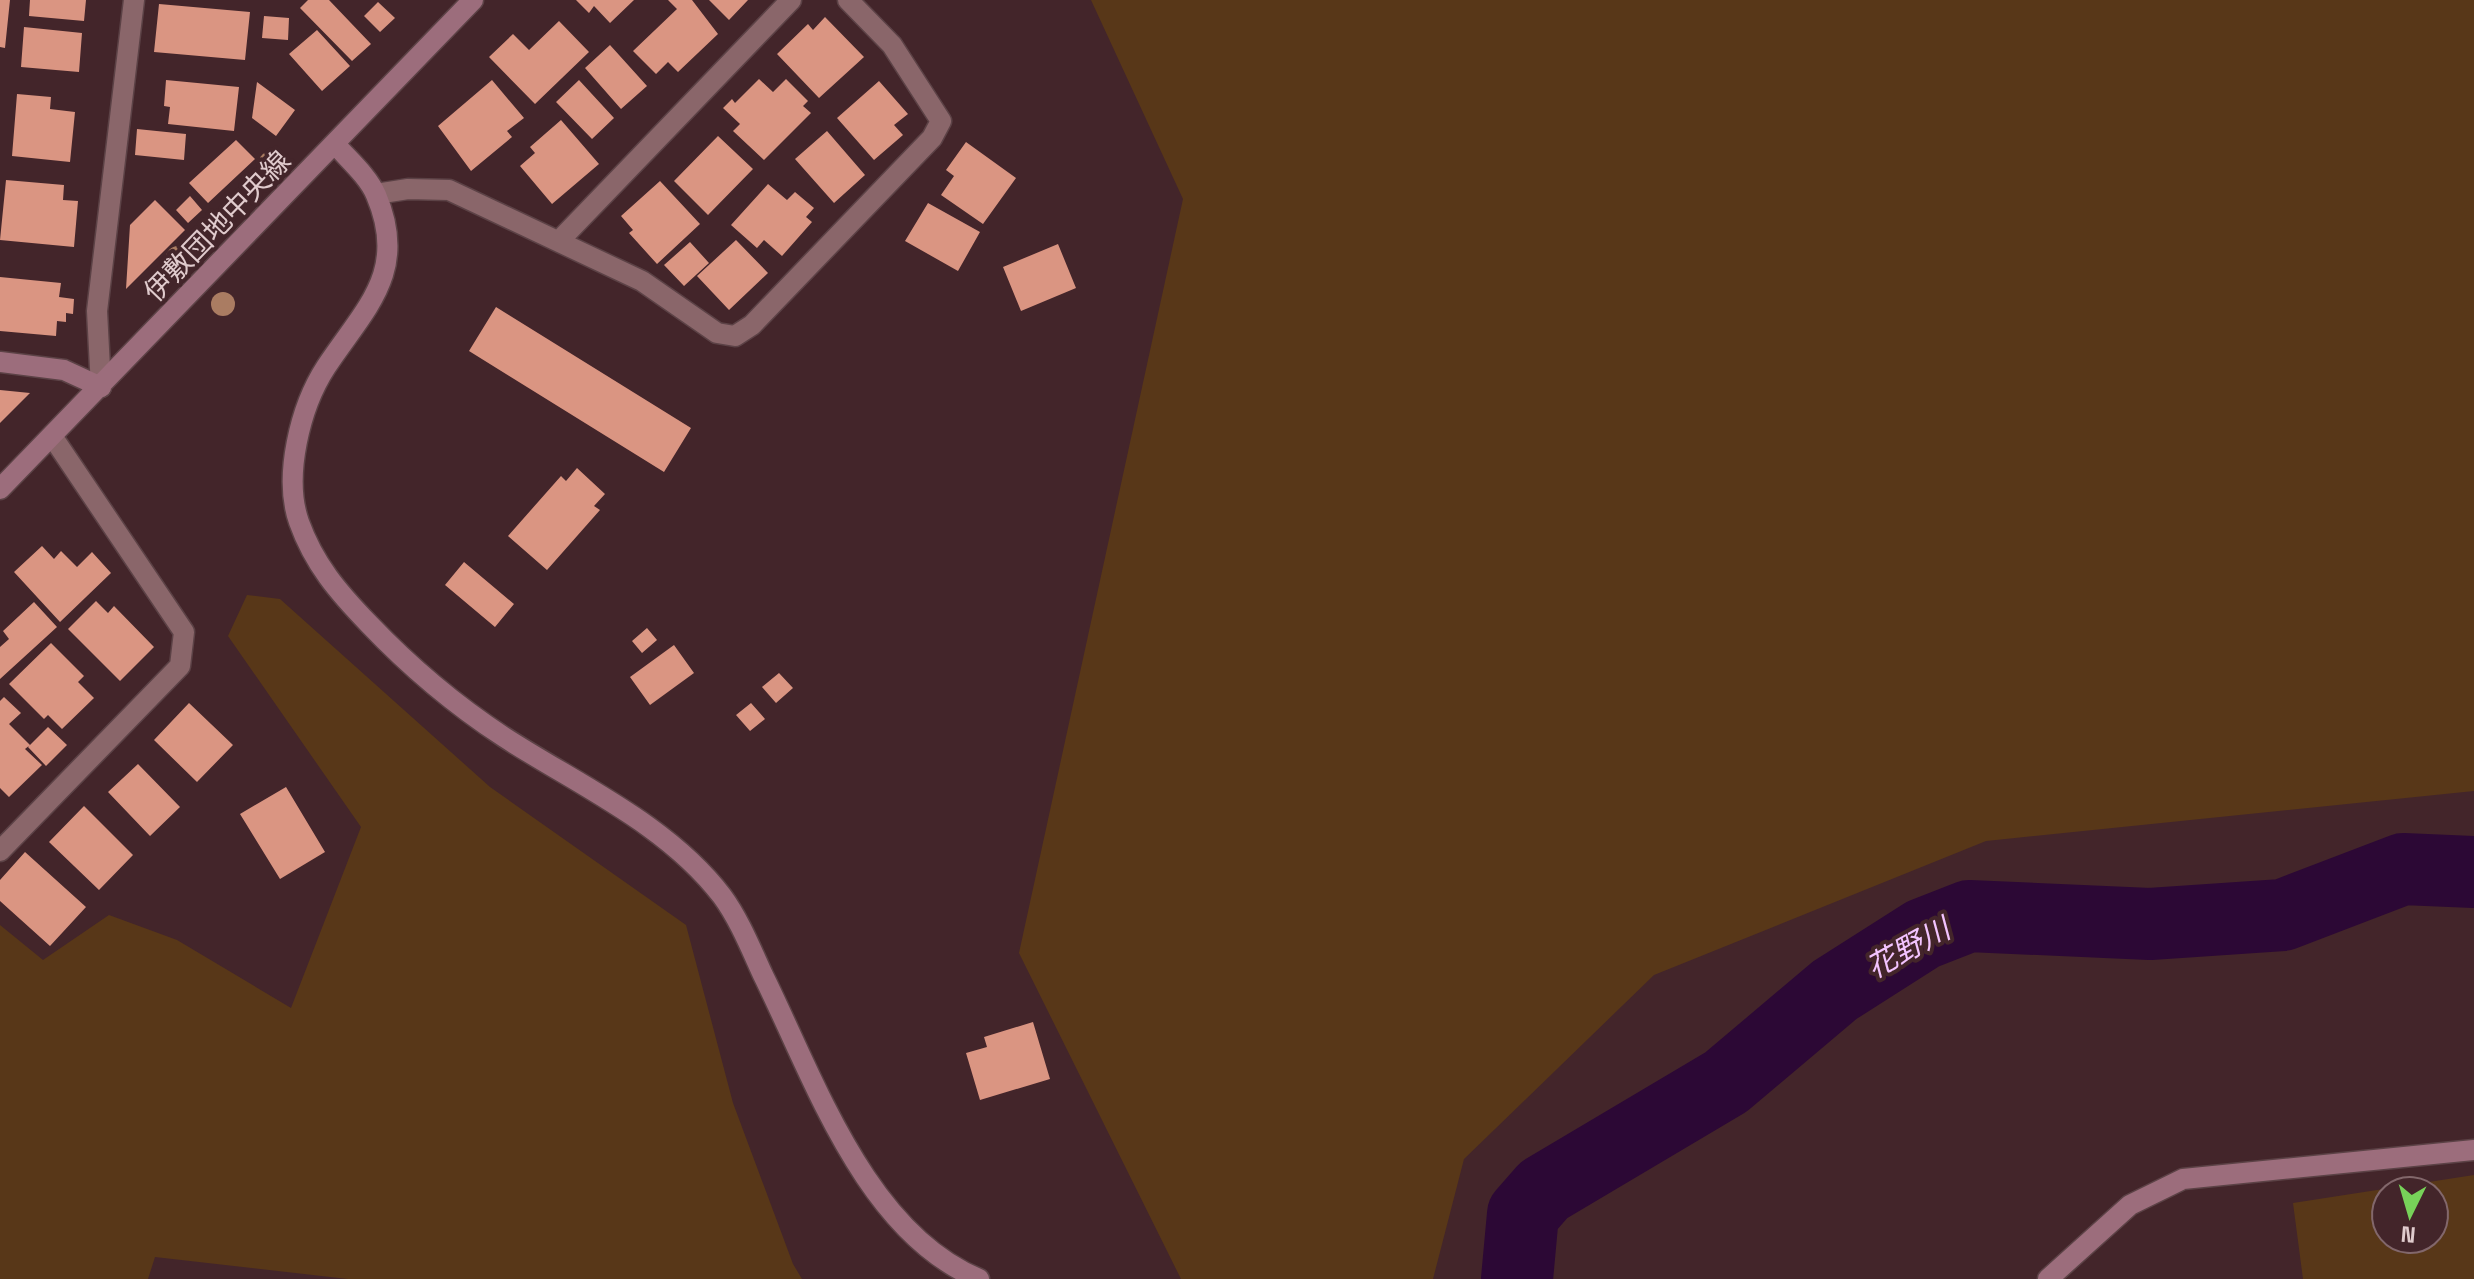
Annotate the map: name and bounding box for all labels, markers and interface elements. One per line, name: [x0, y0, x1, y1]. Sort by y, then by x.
street label: 伊敷団地中央線: [136, 143, 298, 309]
water label: 花野川: [1859, 908, 1959, 987]
north arrow: [2370, 1175, 2450, 1255]
text: N: [2400, 1220, 2417, 1250]

